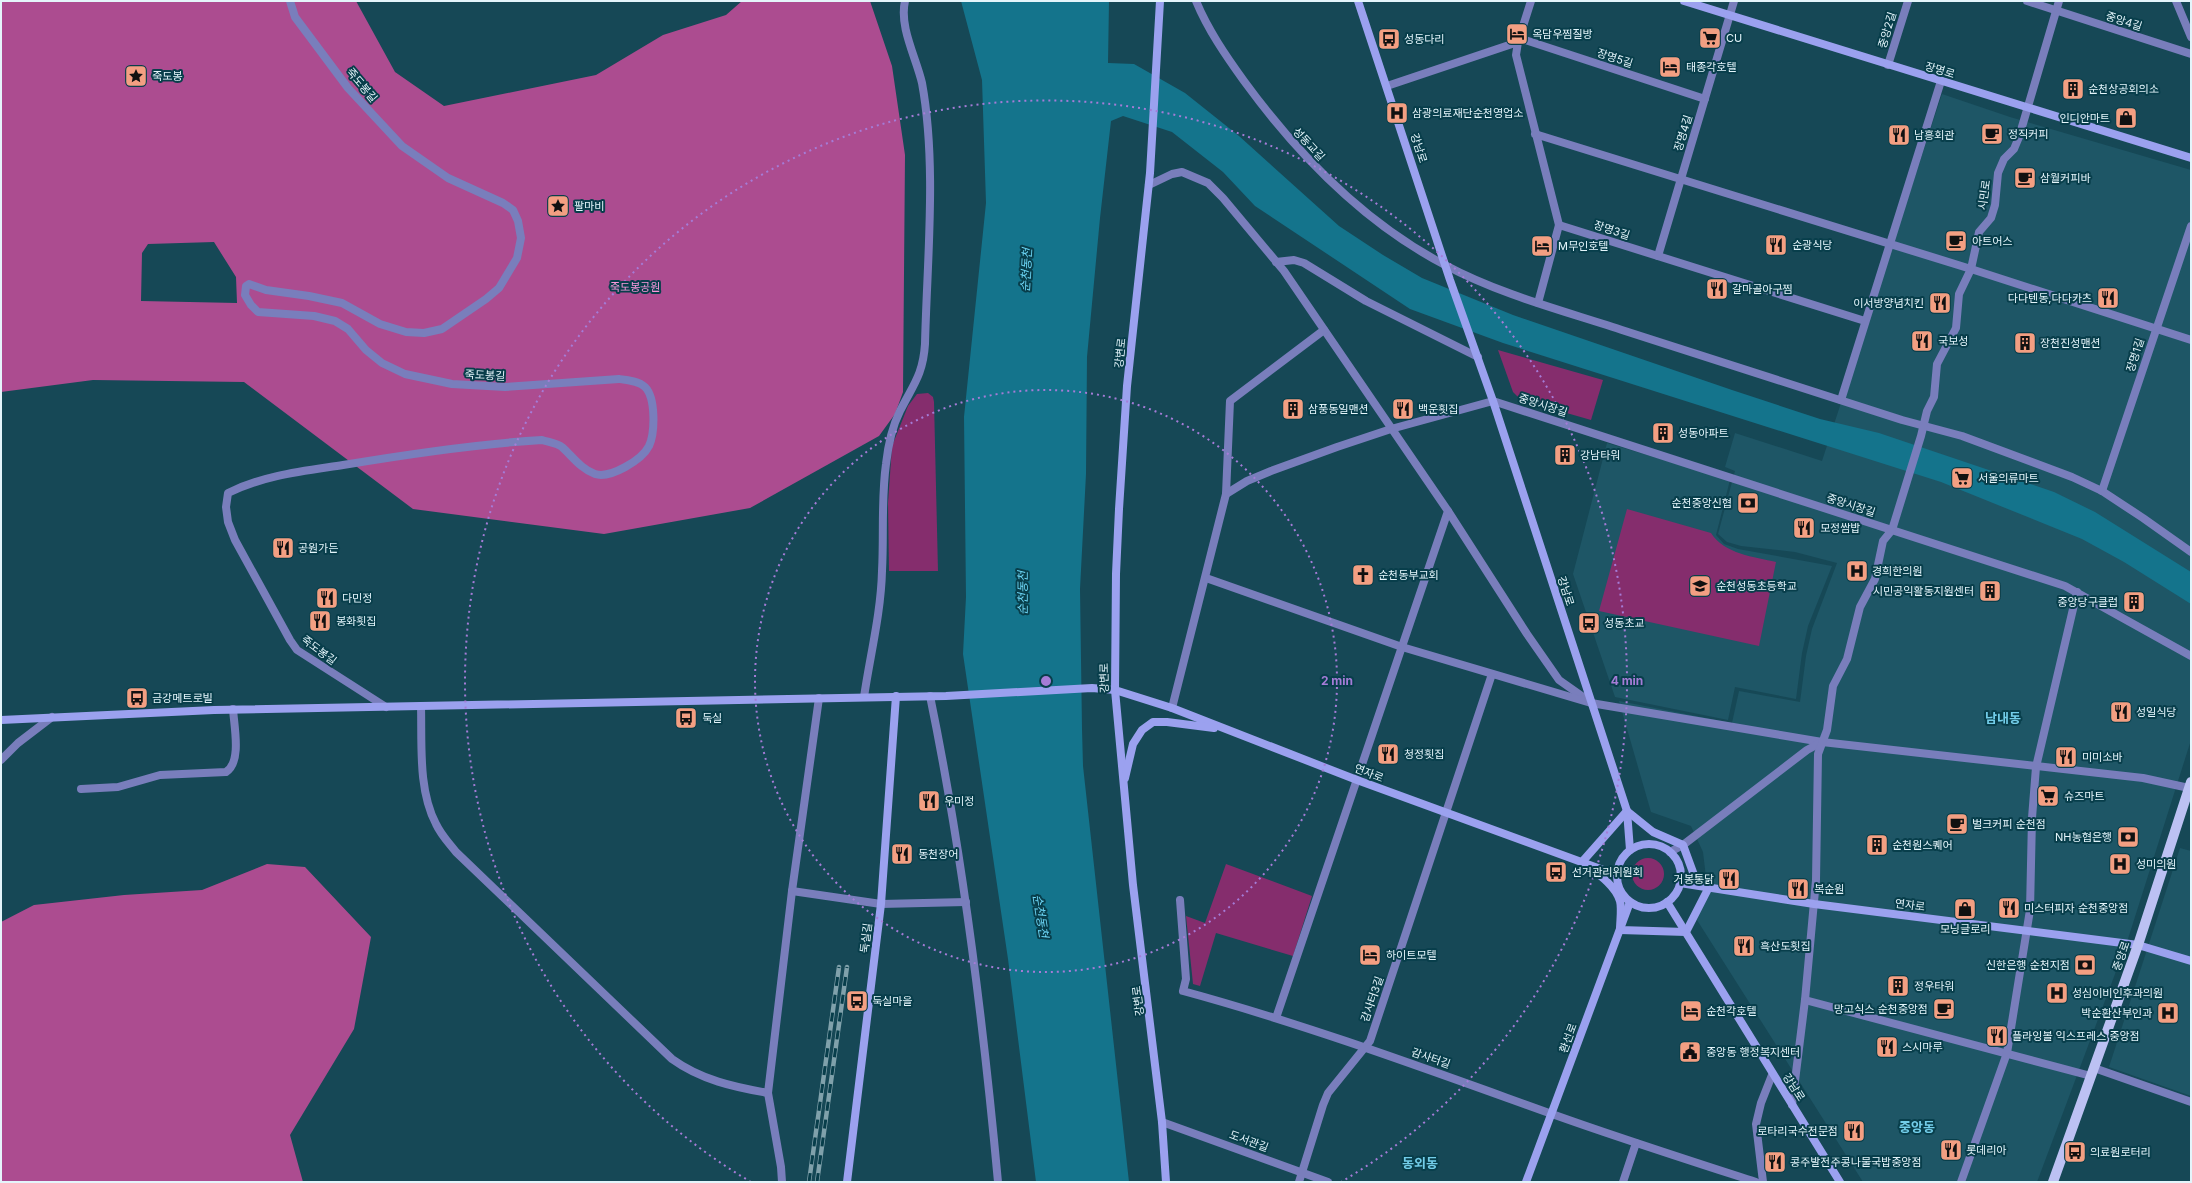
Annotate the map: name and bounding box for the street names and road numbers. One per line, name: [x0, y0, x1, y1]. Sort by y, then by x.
street label: 중앙4길: [2104, 9, 2144, 33]
street label: 중앙2길: [1875, 10, 1899, 50]
street label: 장명5길: [1595, 46, 1635, 70]
street label: 장명로: [1923, 59, 1957, 81]
street label: 죽도봉길: [344, 65, 380, 105]
street label: 장명4길: [1671, 113, 1695, 153]
street label: 성동교길: [1290, 124, 1328, 164]
street label: 강남로: [1408, 131, 1430, 165]
street label: 시민로: [1975, 179, 1993, 211]
street label: 장명3길: [1592, 218, 1632, 242]
street label: 장명1길: [2123, 336, 2147, 374]
street label: 강변로: [1111, 337, 1129, 369]
street label: 죽도봉길: [464, 367, 506, 383]
street label: 중앙시장길: [1517, 391, 1569, 419]
street label: 중앙시장길: [1825, 491, 1877, 519]
street label: 강남로: [1555, 574, 1577, 608]
street label: 죽도봉길: [299, 632, 339, 668]
street label: 강변로: [1097, 663, 1111, 693]
street label: 연자로: [1352, 761, 1386, 785]
street label: 연자로: [1894, 896, 1926, 914]
street label: 둑실길: [857, 922, 875, 954]
street label: 중앙로: [2109, 939, 2133, 973]
street label: 감사터3길: [1358, 974, 1386, 1024]
street label: 강변로: [1129, 985, 1147, 1017]
street label: 환선로: [1556, 1021, 1580, 1055]
street label: 감사터길: [1410, 1045, 1452, 1071]
street label: 강남로: [1780, 1070, 1808, 1104]
street label: 도서관길: [1228, 1127, 1270, 1155]

